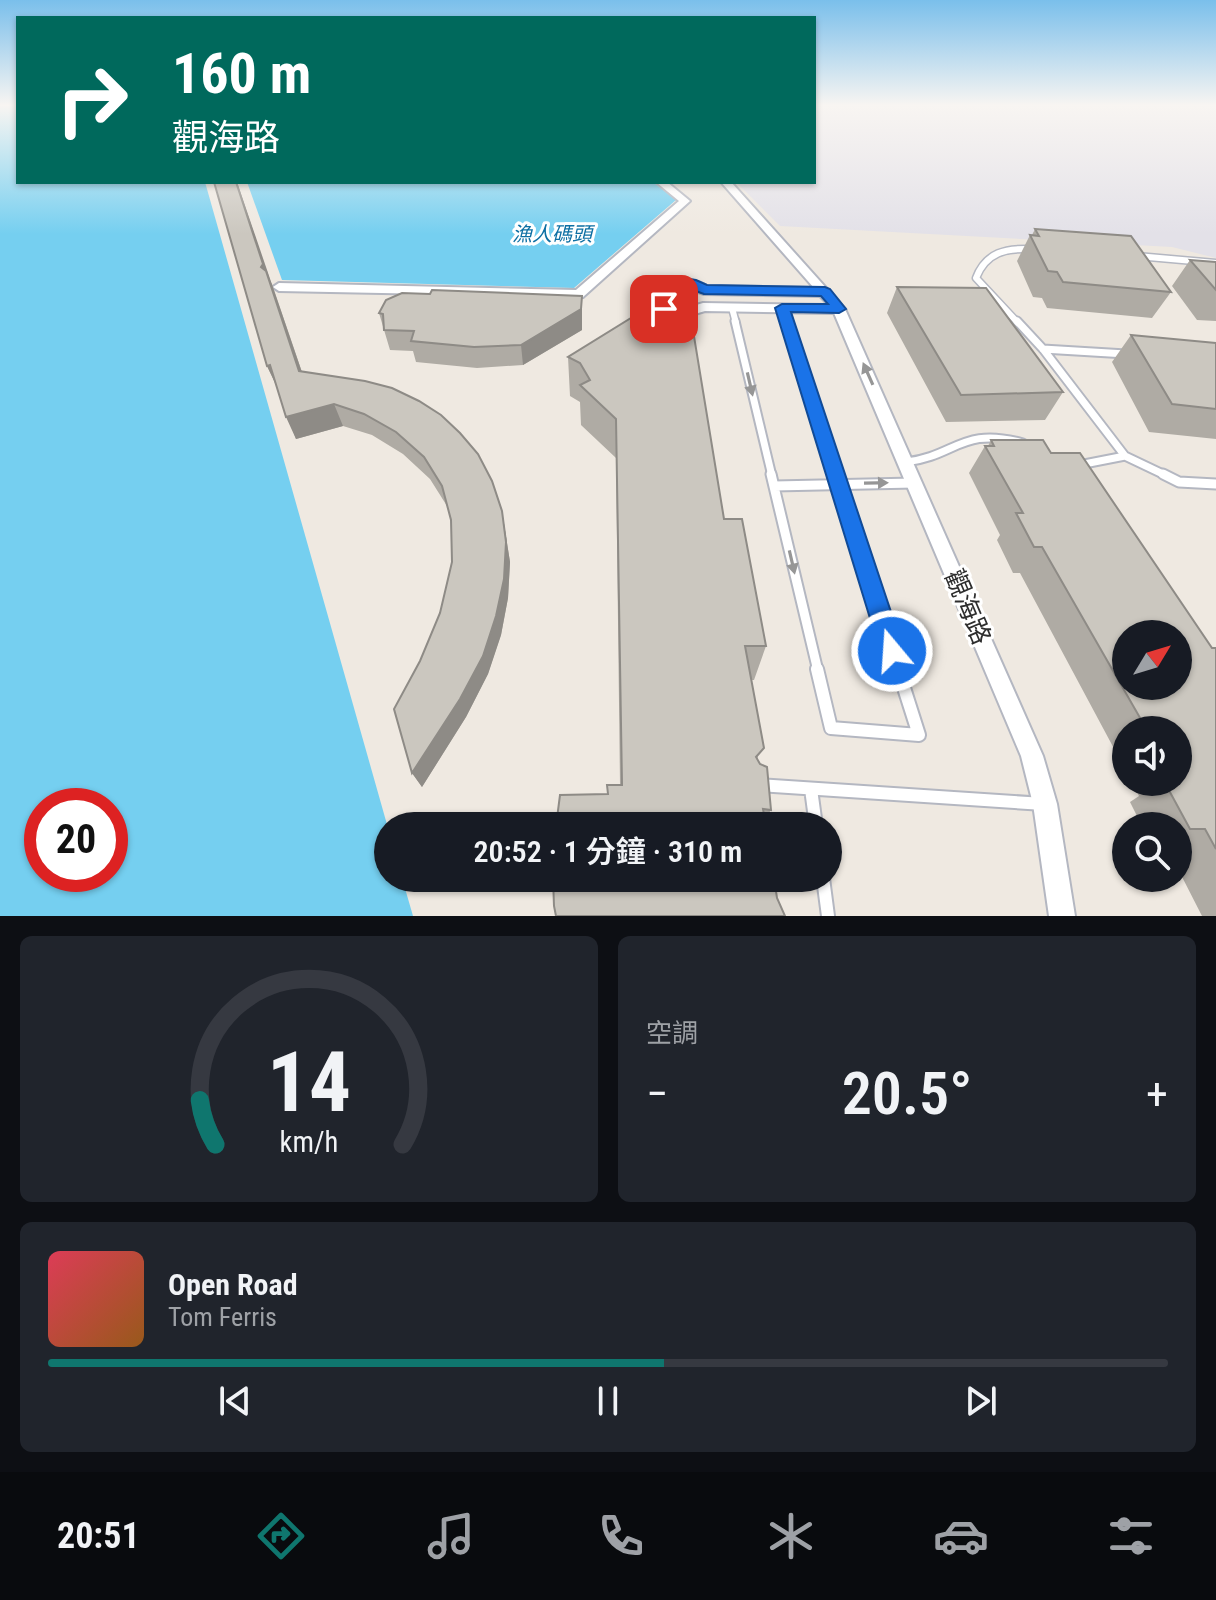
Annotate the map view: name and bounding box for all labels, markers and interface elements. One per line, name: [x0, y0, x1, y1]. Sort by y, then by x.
text: 160 m: [172, 41, 311, 107]
icon: right: [40, 48, 144, 152]
text: 觀海路: [172, 117, 280, 159]
water label: 漁人碼頭: [512, 222, 596, 246]
pin: [630, 275, 698, 343]
icon: arrive: [642, 287, 686, 331]
one-way arrow: [861, 362, 874, 386]
one-way arrow: [744, 371, 756, 396]
one-way arrow: [864, 477, 889, 489]
one-way arrow: [786, 550, 799, 575]
street label: 觀海路: [939, 565, 997, 649]
position arrow: [850, 609, 934, 693]
north arrow: [1112, 620, 1192, 700]
map controls: [1112, 620, 1192, 892]
button: sound: [1112, 716, 1192, 796]
speed limit sign: 20: [24, 788, 128, 892]
button: search: [1112, 812, 1192, 892]
text: 20:52 · 1 分鐘 · 310 m: [474, 834, 742, 869]
text: 空調: [646, 1018, 698, 1048]
text: 14: [267, 1034, 351, 1131]
text: 20.5°: [842, 1058, 972, 1129]
text: −: [646, 1068, 668, 1120]
text: +: [1146, 1068, 1168, 1120]
text: km/h: [280, 1125, 338, 1159]
text: Open Road: [168, 1267, 298, 1302]
text: Tom Ferris: [168, 1302, 277, 1332]
icon: previous: [213, 1379, 257, 1423]
icon: pause: [586, 1379, 630, 1423]
icon: next: [959, 1379, 1003, 1423]
icon: directions: [253, 1508, 309, 1564]
icon: music: [423, 1508, 479, 1564]
icon: phone: [593, 1508, 649, 1564]
icon: climate: [763, 1508, 819, 1564]
icon: car: [933, 1508, 989, 1564]
icon: filters: [1103, 1508, 1159, 1564]
text: 20:51: [57, 1515, 140, 1557]

